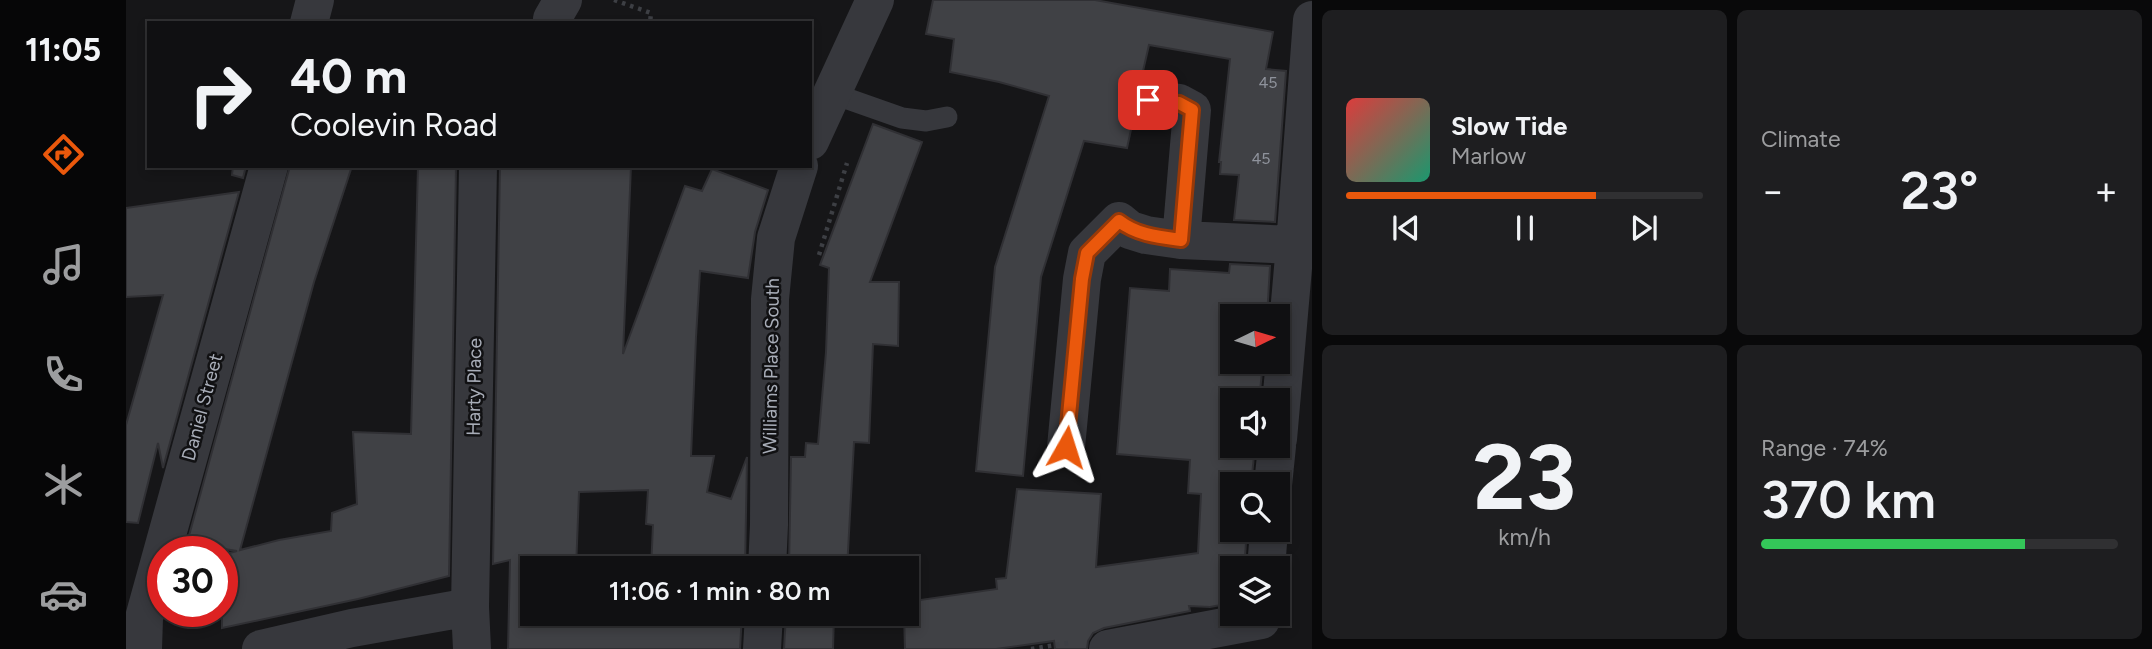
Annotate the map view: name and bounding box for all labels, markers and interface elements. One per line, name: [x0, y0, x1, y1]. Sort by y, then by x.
text: 11:05: [25, 31, 101, 69]
text: 40 m: [290, 46, 407, 105]
icon: right: [175, 49, 266, 140]
pin: [1118, 70, 1178, 130]
house number: 45: [1258, 73, 1278, 92]
icon: arrive: [1129, 81, 1167, 119]
text: Coolevin Road: [290, 106, 498, 144]
text: Slow Tide: [1451, 110, 1567, 142]
text: Climate: [1761, 125, 1840, 153]
icon: directions: [39, 130, 88, 179]
text: Marlow: [1451, 142, 1526, 170]
house number: 45: [1251, 149, 1271, 168]
text: 23°: [1901, 160, 1978, 222]
text: −: [1761, 168, 1785, 214]
text: +: [2094, 168, 2118, 214]
icon: previous: [1387, 209, 1425, 247]
icon: pause: [1506, 209, 1544, 247]
icon: next: [1625, 209, 1663, 247]
icon: music: [39, 240, 88, 289]
street label: Williams Place South: [758, 278, 784, 454]
north arrow: [1220, 304, 1290, 374]
map controls: [1220, 304, 1290, 626]
street label: Harty Place: [462, 338, 486, 436]
icon: phone: [39, 350, 88, 399]
street label: Daniel Street: [177, 351, 227, 463]
button: sound: [1220, 388, 1290, 458]
position arrow: [1029, 410, 1103, 484]
text: 23: [1473, 423, 1576, 532]
text: Range · 74%: [1761, 434, 1888, 462]
icon: climate: [39, 460, 88, 509]
text: 370 km: [1761, 469, 1936, 531]
button: search: [1220, 472, 1290, 542]
text: km/h: [1498, 523, 1551, 551]
speed limit sign: 30: [147, 536, 238, 627]
button: layers: [1220, 556, 1290, 626]
icon: car: [39, 570, 88, 619]
text: 11:06 · 1 min · 80 m: [609, 575, 830, 607]

